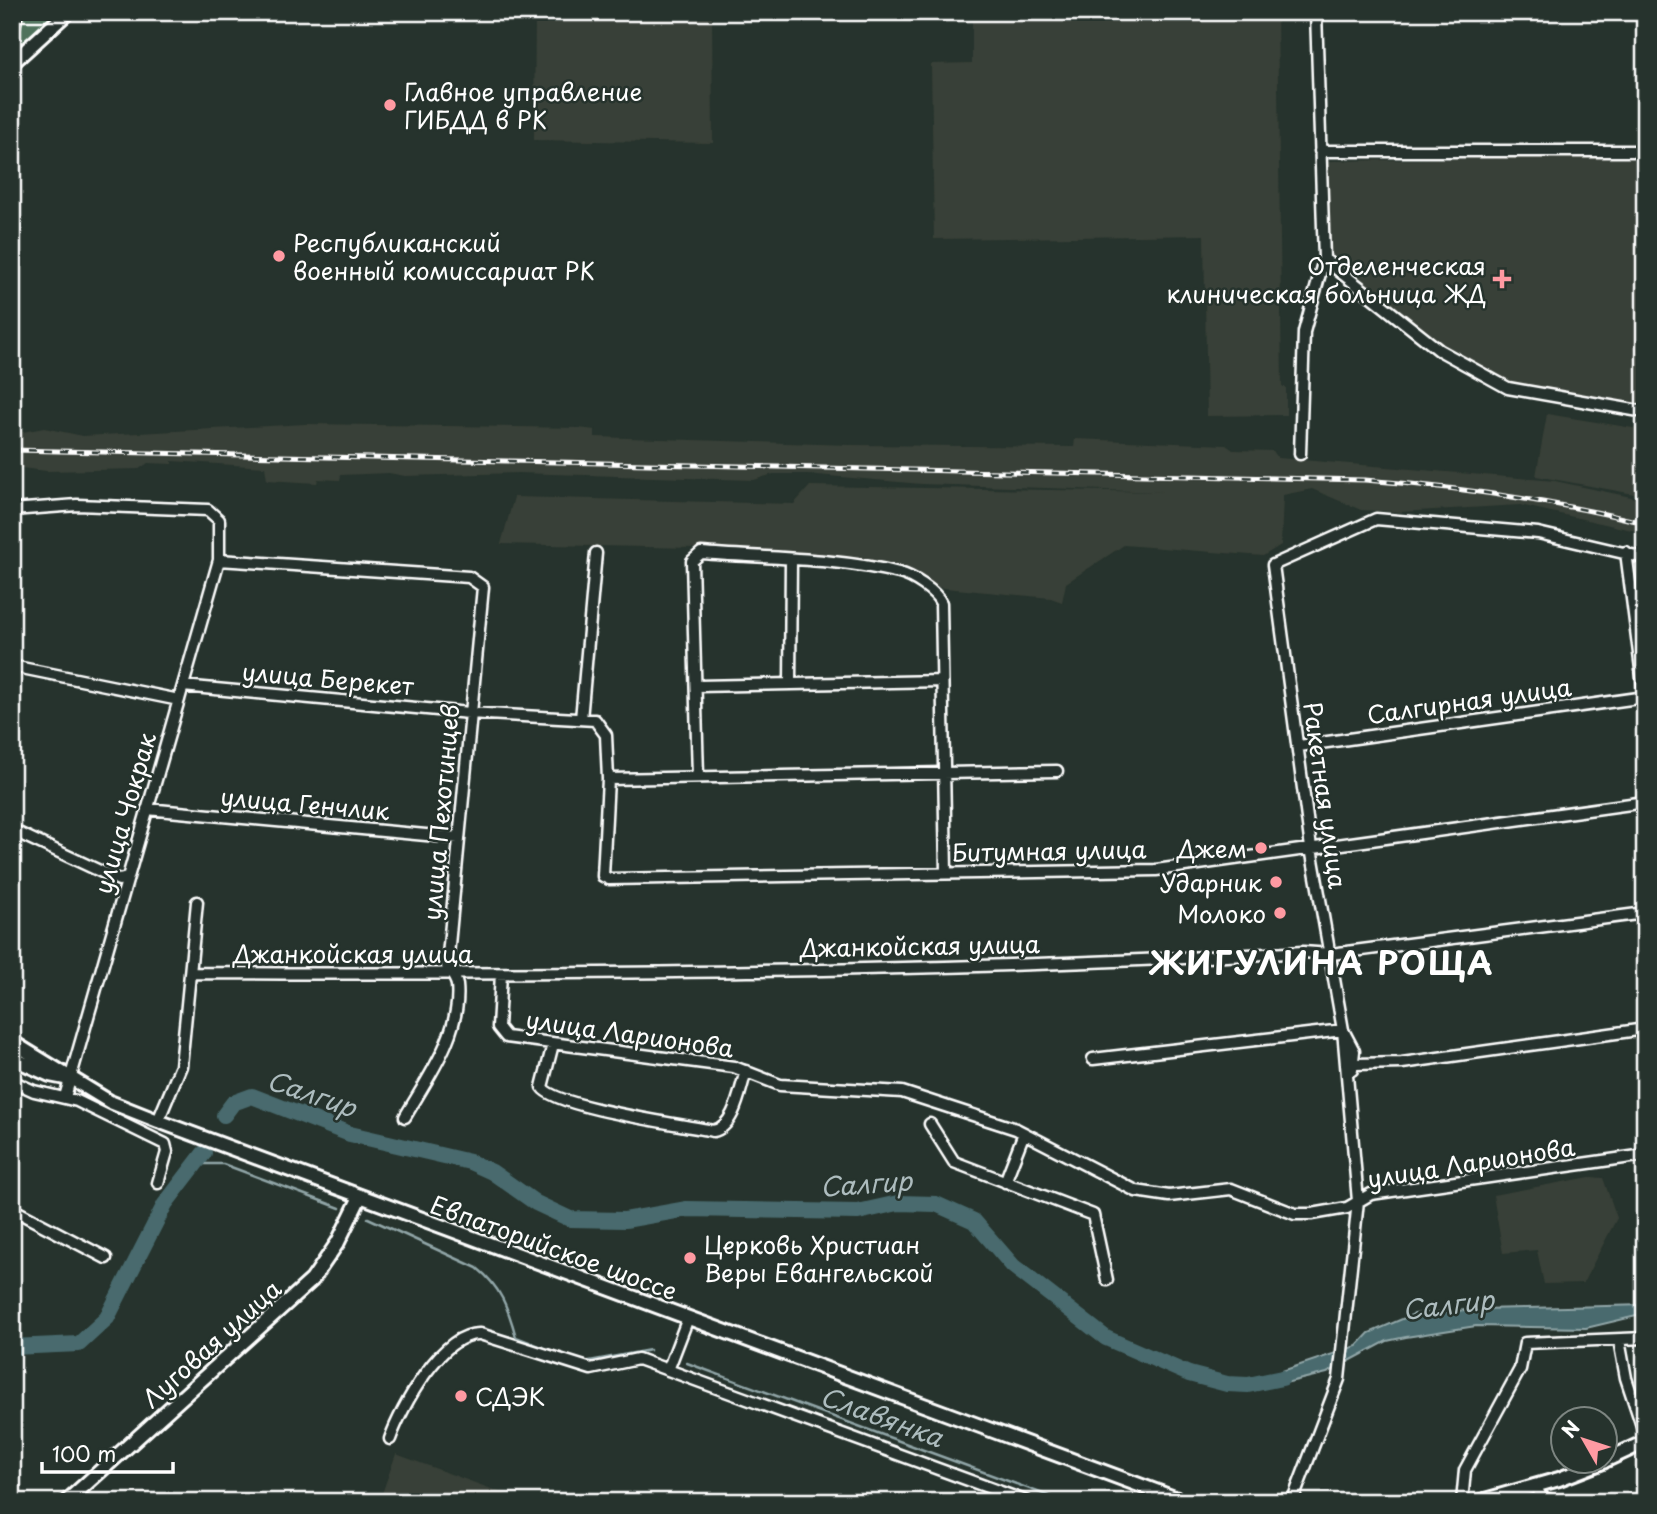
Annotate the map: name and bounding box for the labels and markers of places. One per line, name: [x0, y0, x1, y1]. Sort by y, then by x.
place label: Главное управление ГИБДД в РК: [404, 73, 642, 137]
marker: Главное управление ГИБДД в РК: [382, 97, 398, 113]
place label: Республиканский военный комиссариат РК: [293, 224, 595, 288]
place label: Отделенческая клиническая больница ЖД: [1166, 247, 1486, 311]
marker: Республиканский военный комиссариат РК: [271, 248, 287, 264]
marker: Отделенческая клиническая больница ЖД: [1492, 269, 1512, 289]
place label: Джем: [1176, 830, 1247, 866]
marker: Джем: [1253, 840, 1269, 856]
place label: Ударник: [1160, 864, 1263, 900]
marker: Ударник: [1268, 874, 1284, 890]
place label: Молоко: [1177, 895, 1266, 931]
marker: Молоко: [1272, 905, 1288, 921]
place label: Церковь Христиан Веры Евангельской: [704, 1226, 934, 1290]
marker: Церковь Христиан Веры Евангельской: [682, 1250, 698, 1266]
place label: СДЭК: [475, 1378, 545, 1414]
marker: СДЭК: [453, 1388, 469, 1404]

